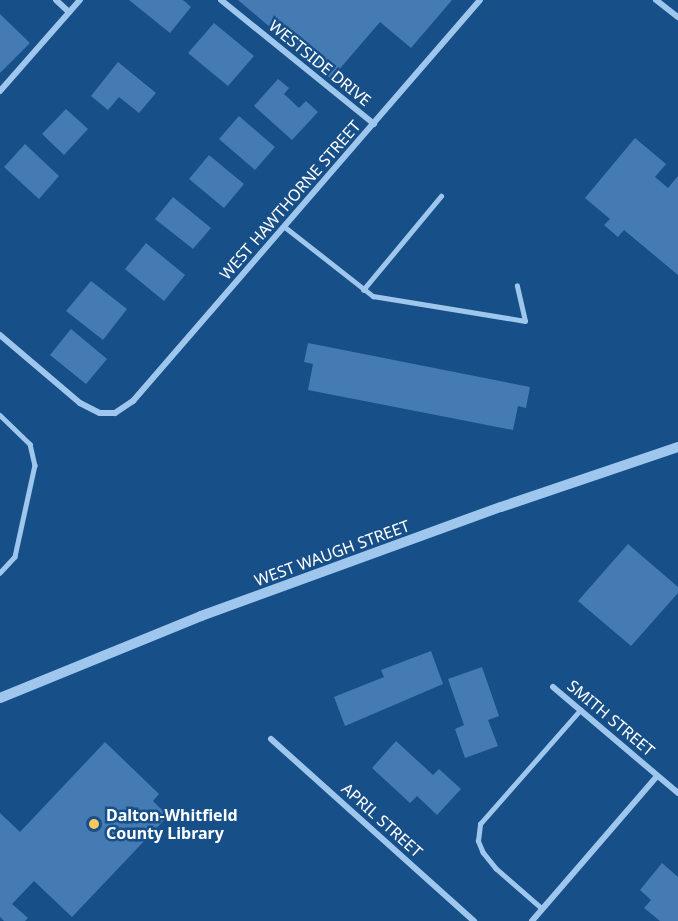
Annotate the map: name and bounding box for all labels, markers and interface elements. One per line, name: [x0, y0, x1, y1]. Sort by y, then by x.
street label: WESTSIDE DRIVE: [265, 16, 375, 110]
street label: WEST HAWTHORNE STREET: [216, 116, 364, 284]
street label: WEST WAUGH STREET: [252, 516, 412, 590]
street label: SMITH STREET: [563, 676, 659, 760]
street label: APRIL STREET: [338, 779, 426, 861]
place label: Dalton-Whitfield County Library: [106, 805, 238, 843]
marker: Dalton-Whitfield County Library: [87, 817, 101, 831]

